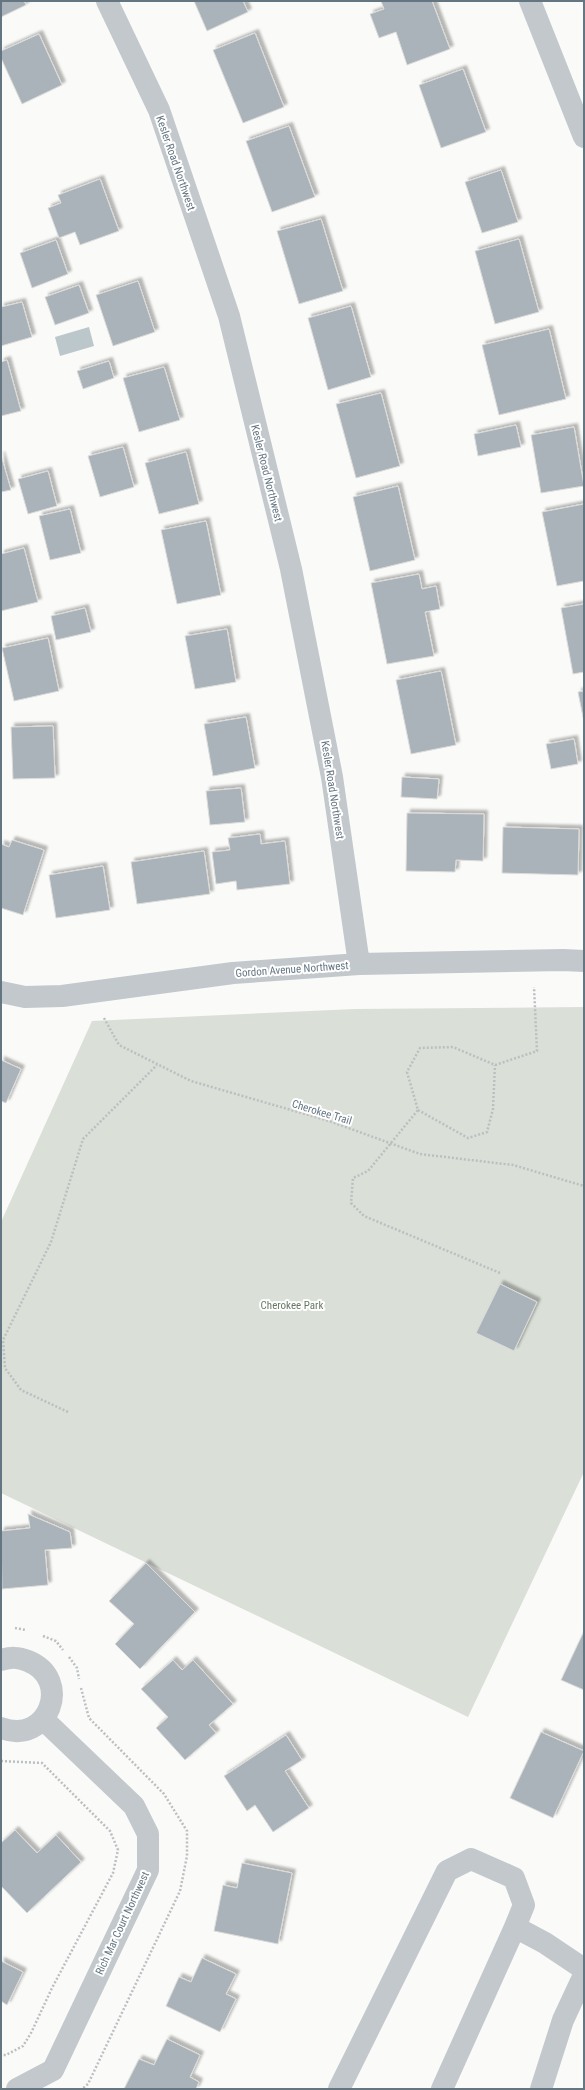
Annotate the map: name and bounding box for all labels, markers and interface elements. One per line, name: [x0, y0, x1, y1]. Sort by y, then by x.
street label: Kesler Road Northwest: [153, 114, 198, 212]
street label: Kesler Road Northwest: [248, 423, 285, 523]
street label: Kesler Road Northwest: [318, 740, 347, 840]
street label: Gordon Avenue Northwest: [235, 959, 349, 980]
street label: Cherokee Trail: [290, 1097, 353, 1128]
park label: Cherokee Park: [261, 1299, 323, 1312]
street label: Rich Mar Court Northwest: [93, 1870, 152, 1977]

